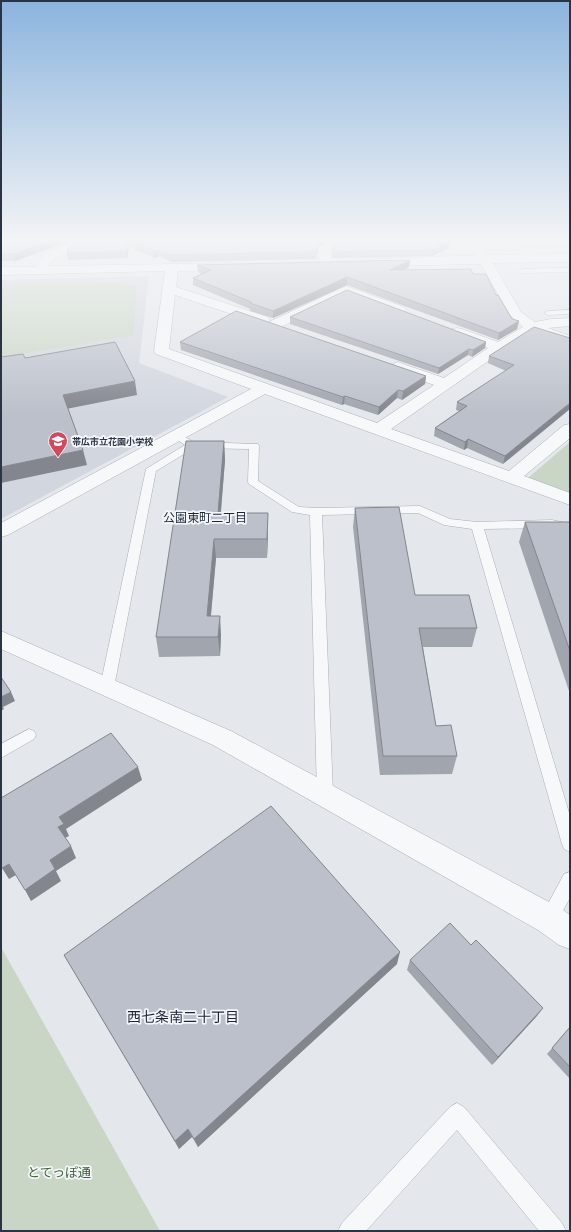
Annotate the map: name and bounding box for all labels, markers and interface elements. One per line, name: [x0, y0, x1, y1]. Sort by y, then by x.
school or university icon: 帯広市立花園小学校: [47, 430, 69, 458]
place label: 帯広市立花園小学校: [72, 436, 154, 447]
district label: 公園東町二丁目: [163, 510, 247, 525]
district label: 西七条南二十丁目: [127, 1008, 239, 1026]
park label: とてっぽ通: [27, 1164, 91, 1180]

